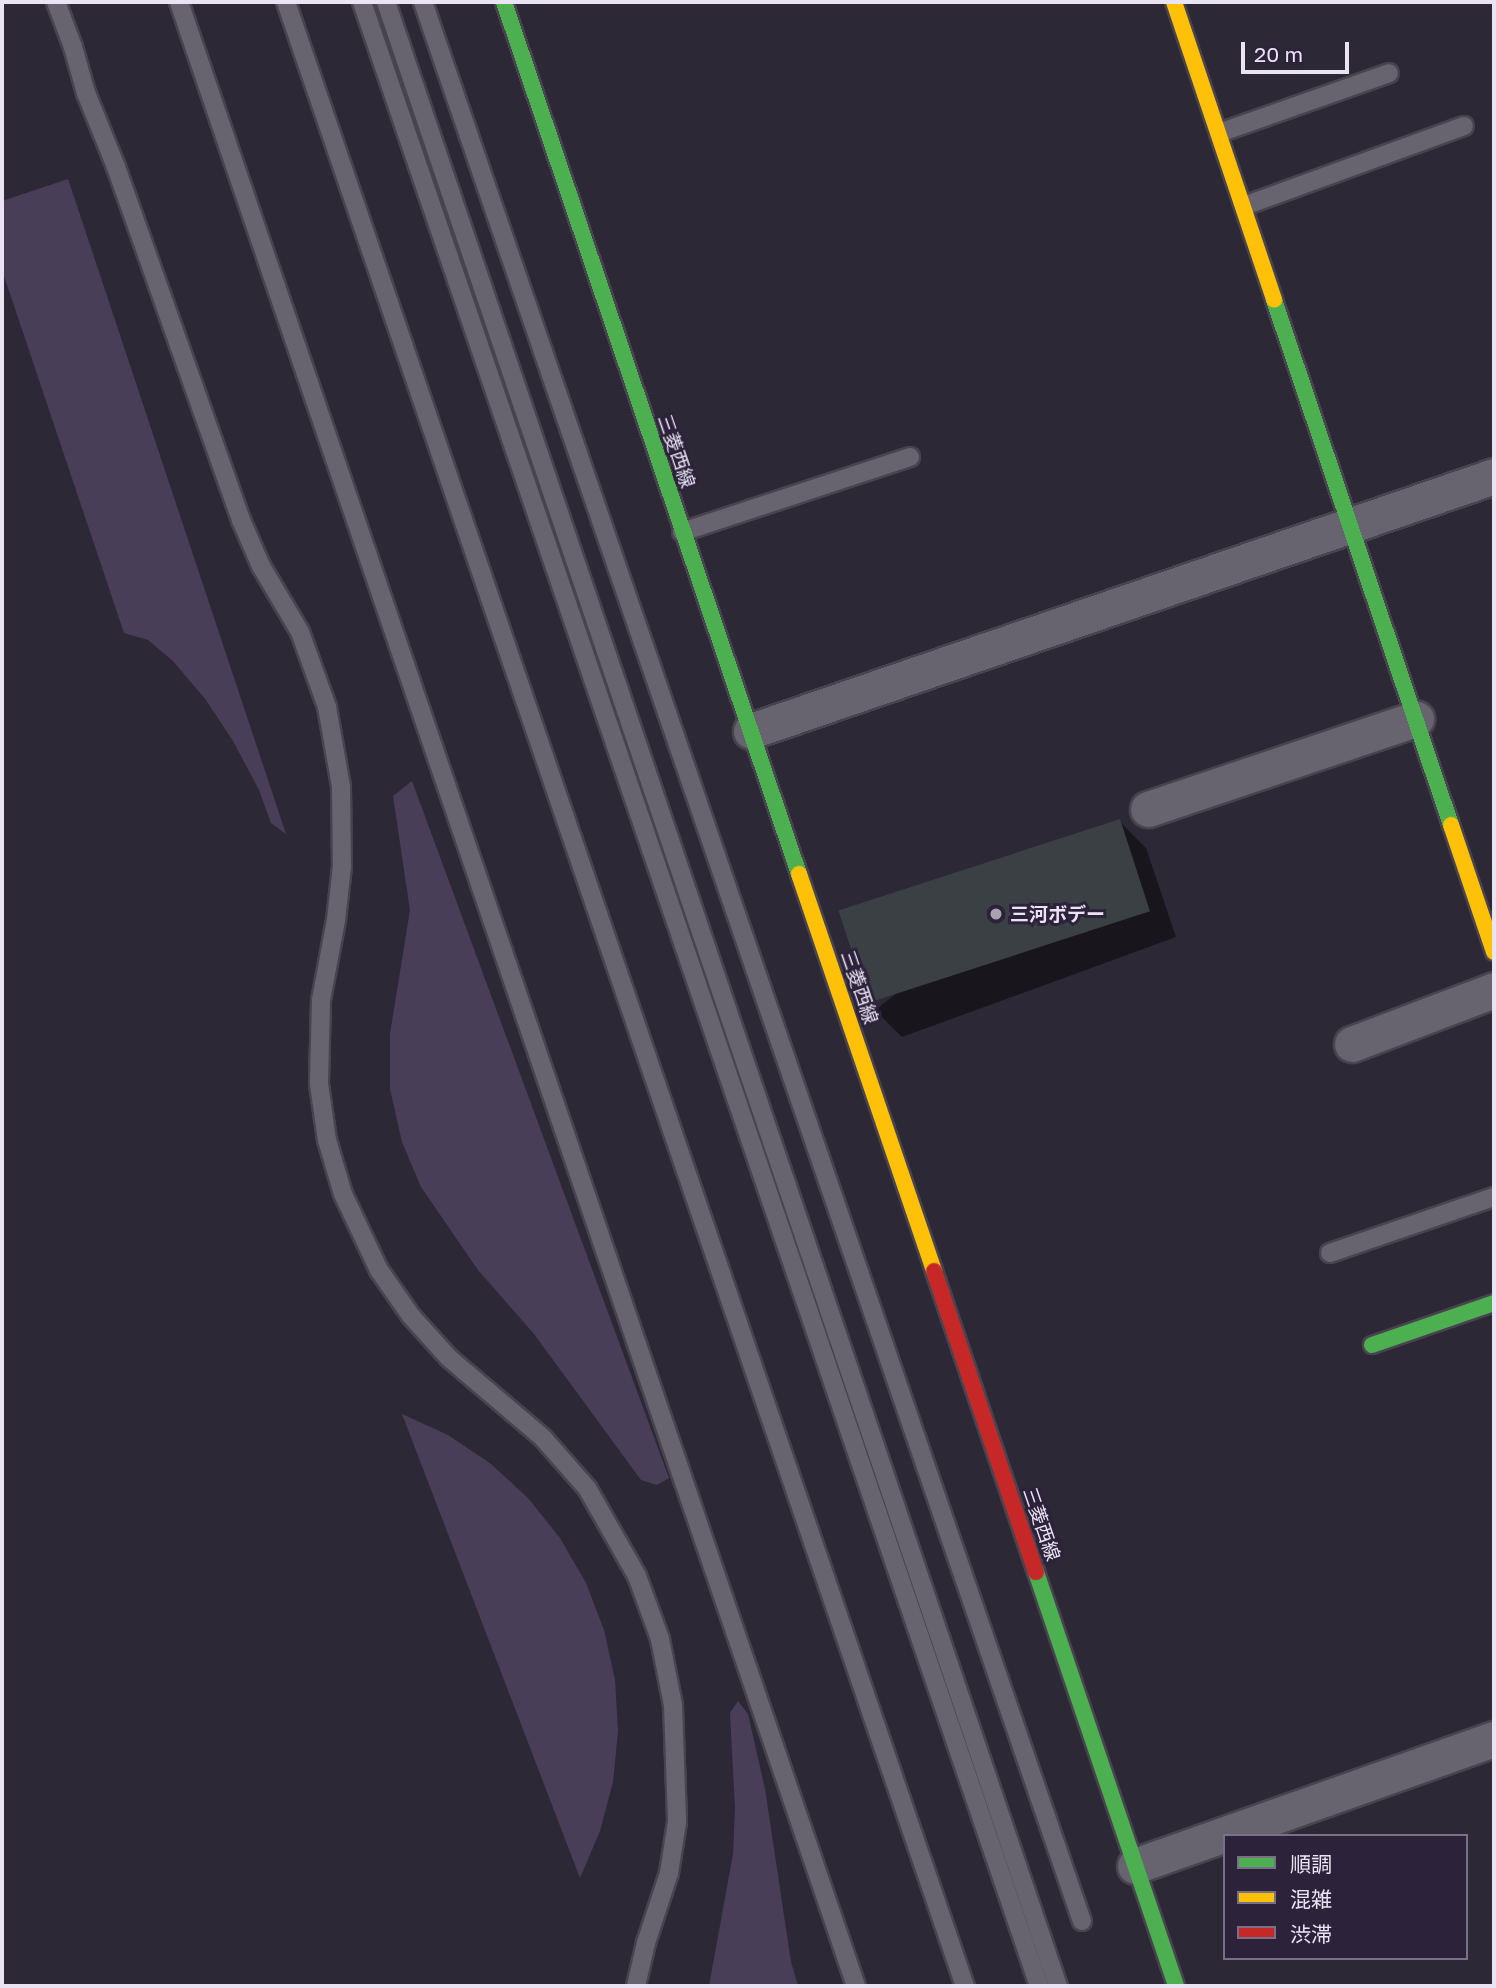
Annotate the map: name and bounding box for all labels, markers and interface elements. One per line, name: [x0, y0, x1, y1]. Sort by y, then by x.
scale bar: [1244, 28, 1352, 72]
text: 20 m: [1254, 41, 1303, 67]
street label: 三菱西線: [654, 411, 700, 491]
place label: 三河ボデー: [1010, 903, 1105, 925]
marker: 三河ボデー: [988, 906, 1004, 922]
street label: 三菱西線: [837, 947, 883, 1027]
street label: 三菱西線: [1019, 1484, 1065, 1564]
legend: [1223, 1834, 1468, 1960]
text: 順調: [1290, 1851, 1332, 1877]
text: 混雑: [1290, 1886, 1332, 1912]
text: 渋滞: [1290, 1921, 1332, 1947]

